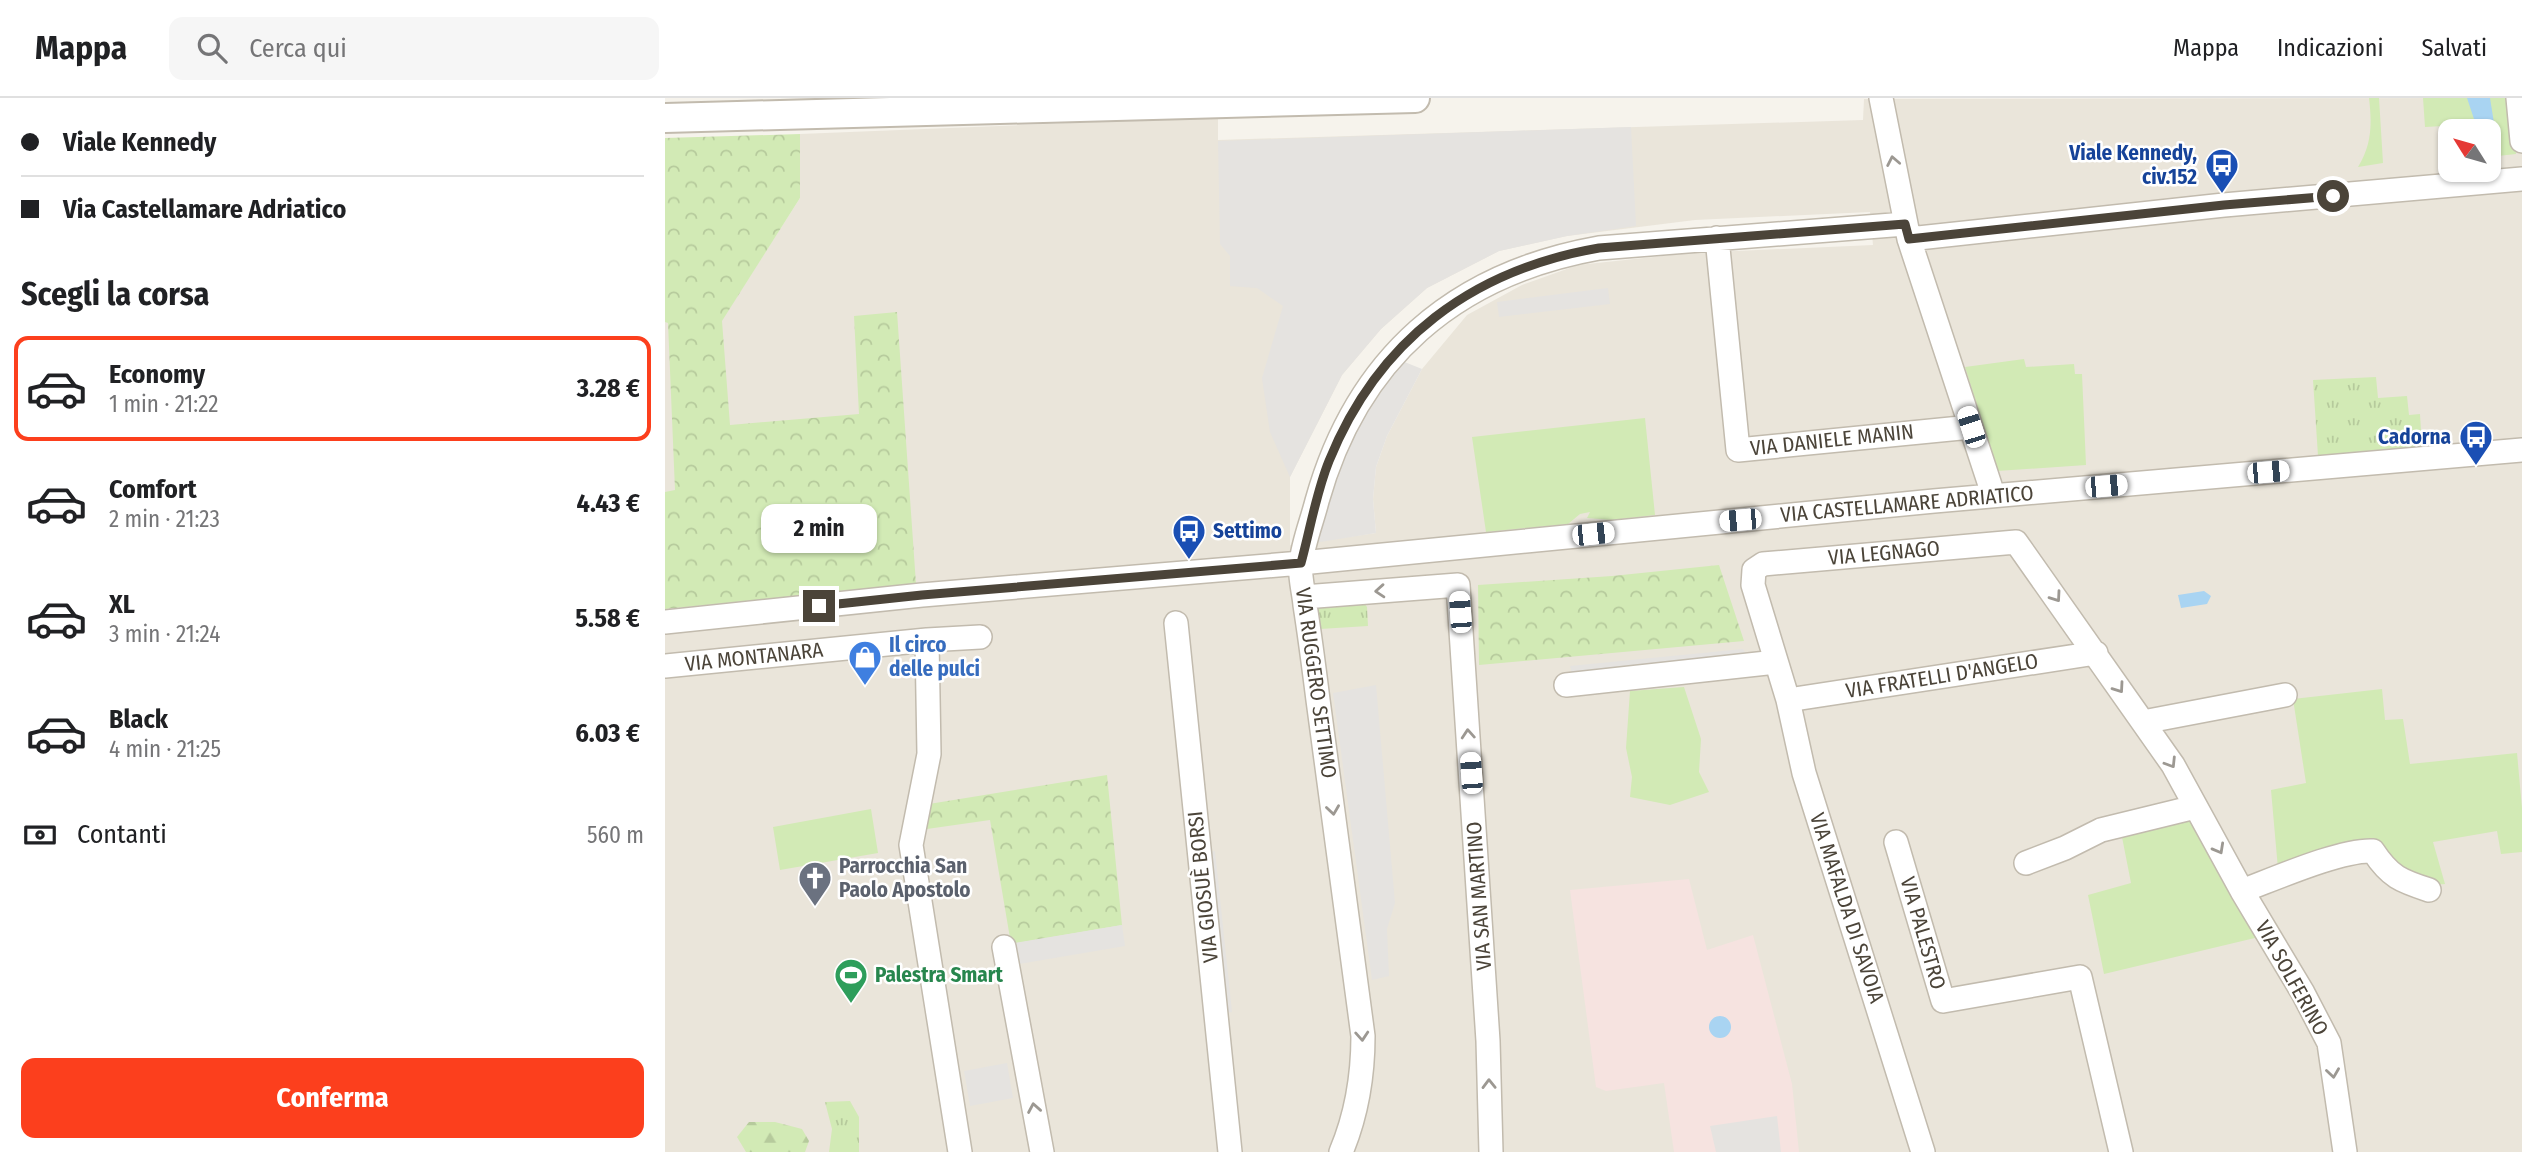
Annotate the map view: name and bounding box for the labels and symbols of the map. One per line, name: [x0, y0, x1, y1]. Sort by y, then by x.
north arrow: [2438, 119, 2501, 182]
place label: Viale Kennedy, civ.152: [2068, 140, 2197, 190]
bus stop icon: Viale Kennedy, civ.152: [2203, 146, 2241, 195]
one-way arrow: [1887, 155, 1902, 167]
route start: [2317, 180, 2349, 212]
car: [1955, 404, 1988, 450]
street label: VIA DANIELE MANIN: [1749, 418, 1915, 462]
bus stop icon: Cadorna: [2457, 418, 2495, 467]
place label: Cadorna: [2378, 424, 2451, 450]
car: [2247, 460, 2290, 484]
car: [2085, 474, 2128, 498]
street label: VIA CASTELLAMARE ADRIATICO: [1779, 480, 2035, 528]
callout: 2 min: [761, 504, 877, 554]
car: [1719, 508, 1762, 532]
bus stop icon: Settimo: [1170, 512, 1208, 561]
place label: Settimo: [1213, 518, 1282, 544]
car: [1572, 521, 1615, 547]
street label: VIA LEGNAGO: [1827, 535, 1941, 571]
one-way arrow: [1375, 583, 1386, 598]
street label: VIA RUGGERO SETTIMO: [1290, 586, 1342, 780]
one-way arrow: [2048, 589, 2060, 602]
route end: [803, 590, 835, 622]
car: [1449, 590, 1472, 634]
place label: Il circo delle pulci: [889, 632, 980, 682]
street label: VIA MONTANARA: [684, 637, 824, 677]
shop icon: Il circo delle pulci: [846, 638, 884, 687]
street label: VIA FRATELLI D'ANGELO: [1844, 648, 2040, 704]
one-way arrow: [2111, 680, 2123, 693]
one-way arrow: [1461, 729, 1476, 740]
car: [1460, 751, 1483, 795]
one-way arrow: [2162, 756, 2175, 769]
one-way arrow: [1325, 804, 1340, 816]
street label: VIA GIOSUÈ BORSI: [1182, 810, 1224, 964]
street label: VIA MAFALDA DI SAVOIA: [1804, 810, 1890, 1006]
street label: VIA SAN MARTINO: [1461, 821, 1497, 971]
one-way arrow: [2211, 841, 2224, 854]
place label: Parrocchia San Paolo Apostolo: [839, 853, 971, 903]
church icon: Parrocchia San Paolo Apostolo: [796, 859, 834, 908]
street label: VIA PALESTRO: [1895, 874, 1951, 992]
street label: VIA SOLFERINO: [2250, 916, 2334, 1040]
sports icon: Palestra Smart: [832, 956, 870, 1005]
place label: Palestra Smart: [875, 962, 1003, 988]
one-way arrow: [1354, 1031, 1369, 1042]
one-way arrow: [2326, 1067, 2341, 1079]
one-way arrow: [1482, 1078, 1497, 1089]
one-way arrow: [1027, 1102, 1042, 1114]

